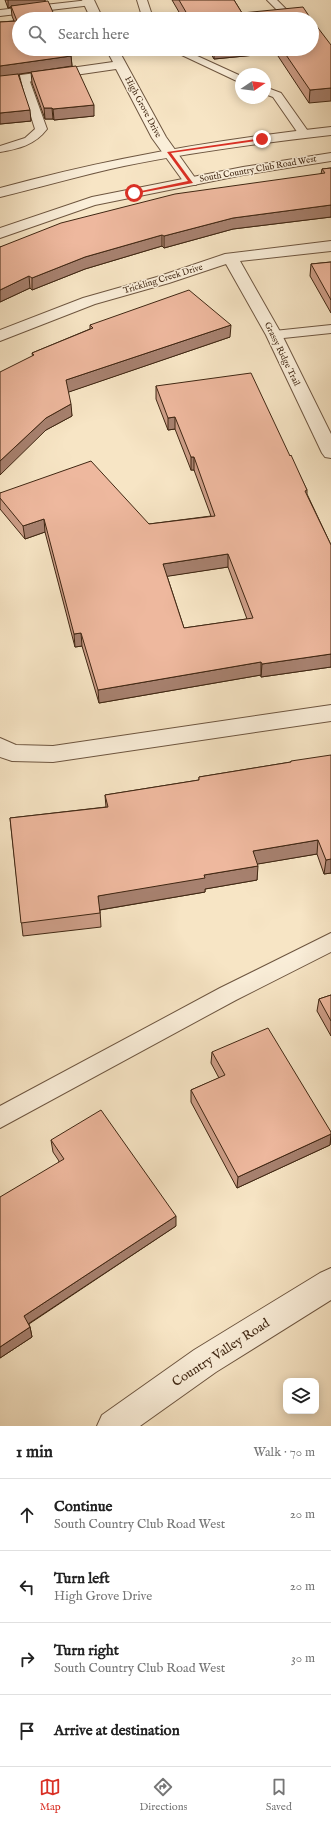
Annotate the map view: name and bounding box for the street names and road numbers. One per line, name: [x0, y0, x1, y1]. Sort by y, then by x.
street label: High Grove Drive: [122, 74, 164, 140]
street label: South Country Club Road West: [199, 153, 317, 185]
street label: Trickling Creek Drive: [122, 262, 204, 296]
street label: Grassy Ridge Trail: [262, 320, 303, 388]
street label: Country Valley Road: [169, 1315, 273, 1391]

